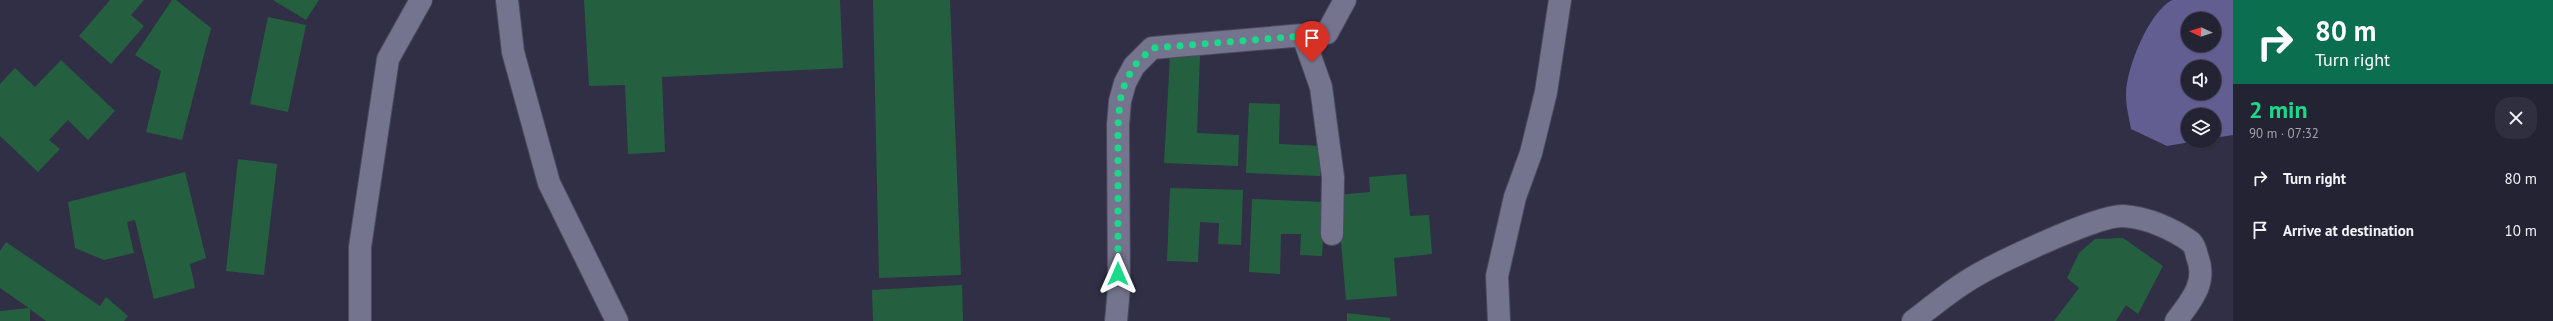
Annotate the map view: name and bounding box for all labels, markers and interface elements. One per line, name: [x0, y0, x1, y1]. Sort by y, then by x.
north arrow: [2181, 12, 2221, 52]
map controls: [2181, 12, 2221, 148]
text: 80 m: [2315, 12, 2376, 49]
icon: right: [2249, 16, 2301, 68]
pin: [1295, 21, 1329, 62]
icon: arrive: [1301, 27, 1323, 49]
text: Turn right: [2315, 48, 2390, 71]
button: sound: [2181, 60, 2221, 100]
text: 2 min: [2249, 94, 2308, 125]
button: close: [2495, 97, 2537, 139]
button: layers: [2181, 108, 2221, 148]
text: 90 m · 07:32: [2249, 125, 2319, 142]
icon: right: [2249, 167, 2271, 189]
text: Turn right: [2283, 169, 2346, 188]
text: 80 m: [2504, 169, 2537, 188]
icon: arrive: [2249, 219, 2271, 241]
text: Arrive at destination: [2283, 221, 2414, 240]
text: 10 m: [2504, 221, 2537, 240]
position arrow: [1097, 253, 1139, 295]

